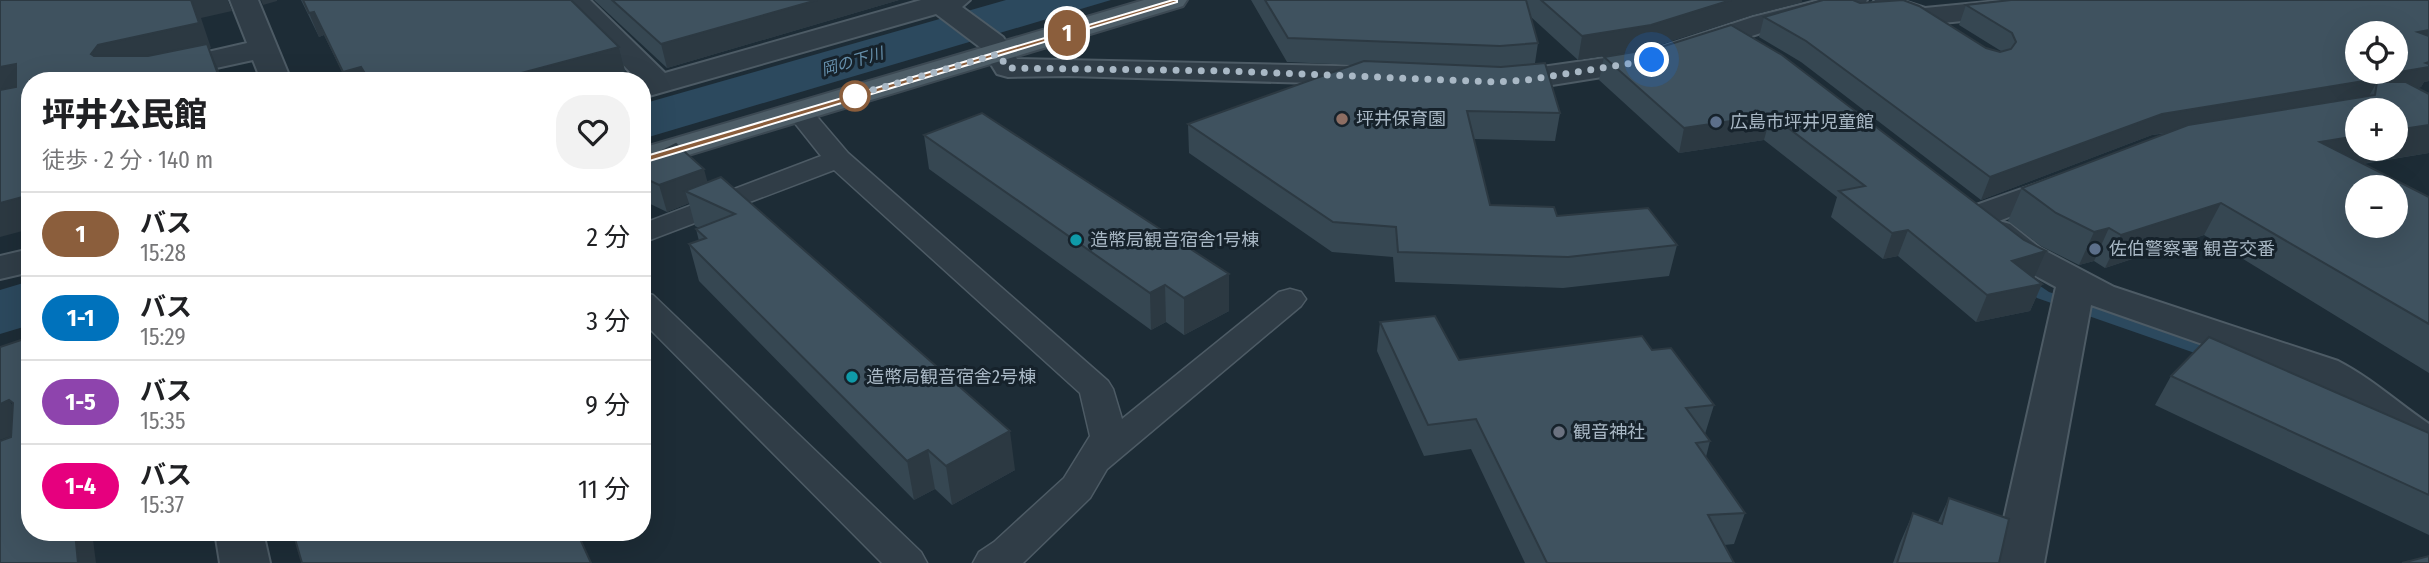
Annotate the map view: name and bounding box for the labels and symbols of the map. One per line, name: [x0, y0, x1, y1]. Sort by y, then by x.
line badge: 1: [1044, 10, 1090, 56]
your location: [1634, 42, 1669, 77]
water label: 岡の下川: [819, 43, 887, 79]
unlabelled marker: [840, 81, 870, 111]
place label: 坪井保育園: [1356, 108, 1446, 130]
marker: 坪井保育園: [1334, 111, 1350, 127]
place label: 広島市坪井児童館: [1730, 111, 1874, 133]
marker: 広島市坪井児童館: [1708, 114, 1724, 130]
place label: 造幣局観音宿舎1号棟: [1090, 229, 1259, 251]
marker: 造幣局観音宿舎1号棟: [1068, 232, 1084, 248]
place label: 佐伯警察署 観音交番: [2109, 238, 2275, 260]
marker: 佐伯警察署 観音交番: [2087, 241, 2103, 257]
place label: 造幣局観音宿舎2号棟: [866, 366, 1036, 388]
marker: 造幣局観音宿舎2号棟: [844, 369, 860, 385]
place label: 観音神社: [1573, 421, 1645, 443]
marker: 観音神社: [1551, 424, 1567, 440]

